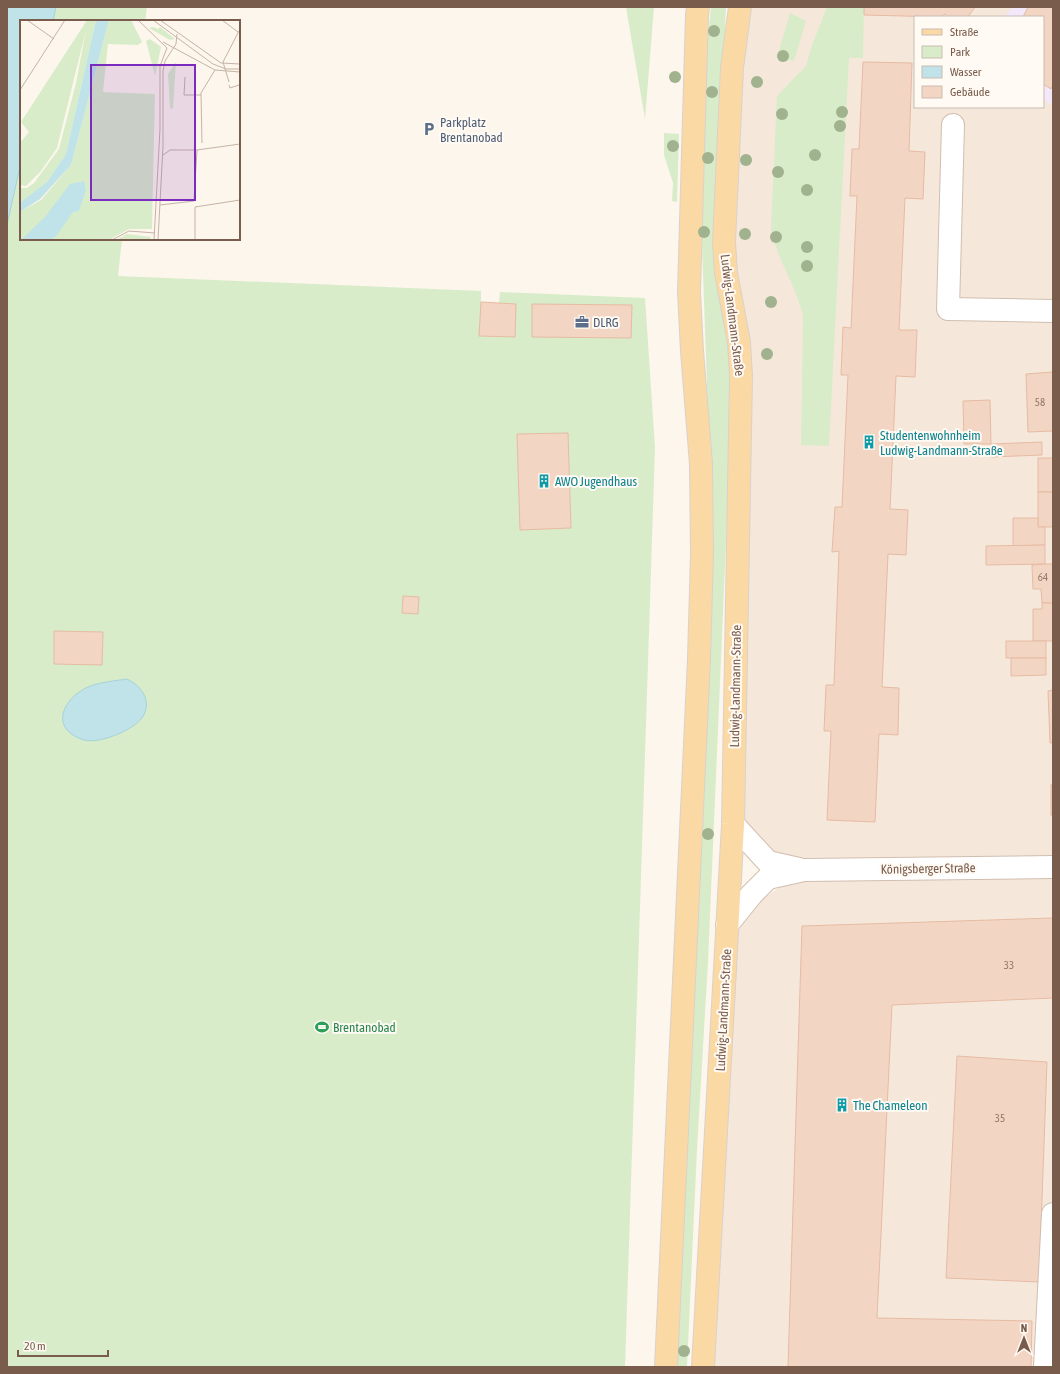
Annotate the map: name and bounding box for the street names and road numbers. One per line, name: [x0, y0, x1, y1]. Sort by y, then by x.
street label: Ludwig-Landmann-Straße: [718, 253, 747, 377]
street label: Ludwig-Landmann-Straße: [727, 624, 744, 747]
street label: Königsberger Straße: [880, 860, 976, 877]
street label: Ludwig-Landmann-Straße: [713, 948, 734, 1072]

